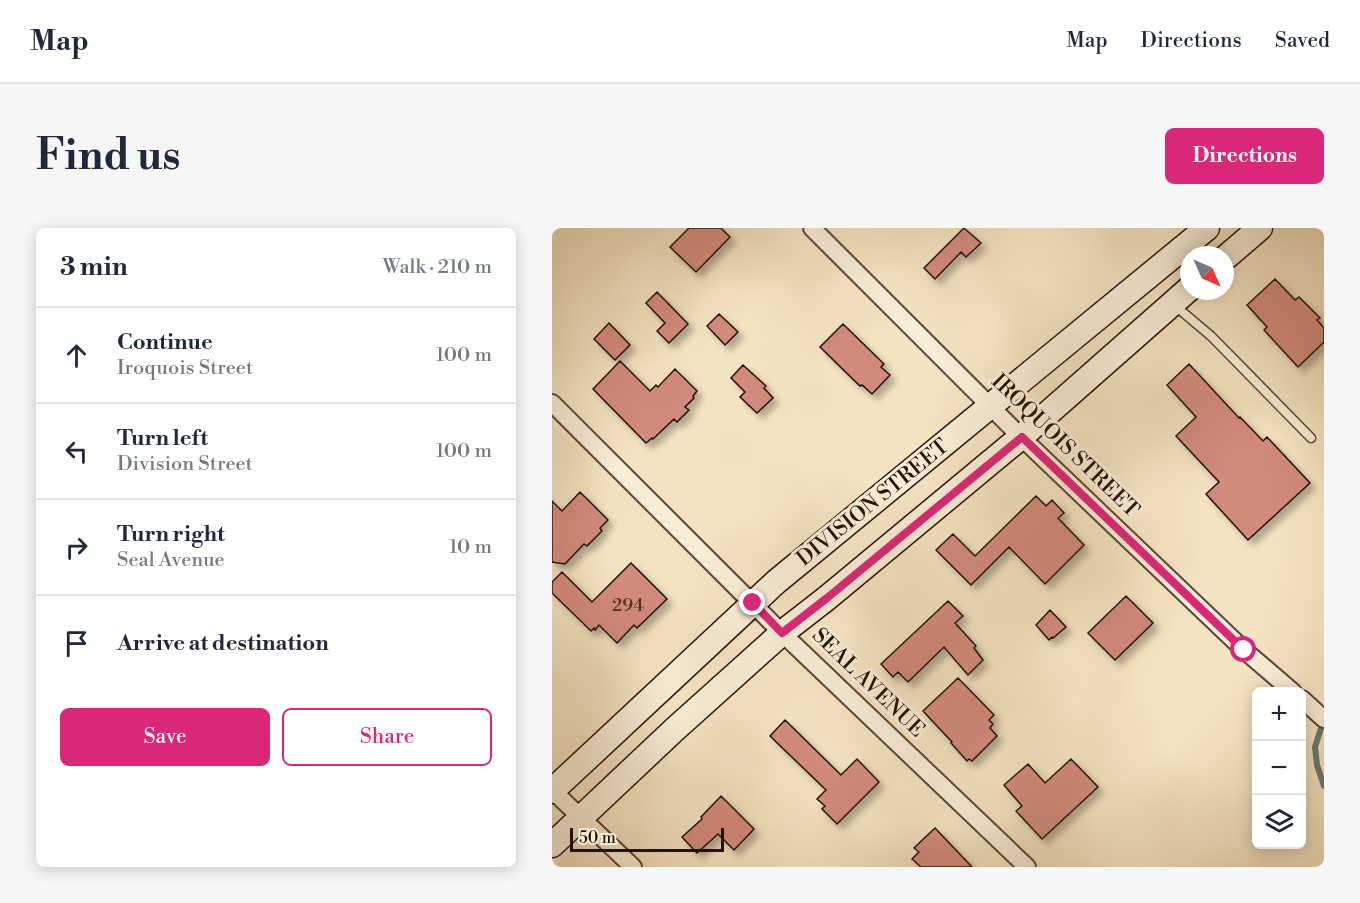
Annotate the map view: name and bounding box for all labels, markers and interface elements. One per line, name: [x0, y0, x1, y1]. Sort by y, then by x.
text: Map: [30, 24, 89, 59]
text: Map: [1066, 28, 1108, 54]
text: Directions: [1141, 28, 1242, 54]
text: Saved: [1275, 28, 1330, 54]
button: Directions: [1165, 128, 1324, 184]
text: Find us: [36, 130, 180, 183]
north arrow: [1180, 246, 1234, 300]
text: 3 min: [60, 251, 128, 283]
text: Walk · 210 m: [383, 255, 492, 280]
text: Continue: [117, 329, 213, 356]
icon: ahead: [60, 339, 93, 372]
text: 100 m: [436, 343, 492, 368]
text: Iroquois Street: [117, 356, 253, 381]
street label: IROQUOIS STREET: [986, 369, 1144, 523]
text: Turn left: [117, 425, 208, 452]
street label: DIVISION STREET: [792, 434, 954, 572]
icon: left: [60, 435, 93, 468]
text: 100 m: [436, 439, 492, 464]
text: Division Street: [117, 452, 253, 477]
text: Turn right: [117, 521, 225, 548]
icon: right: [60, 531, 93, 564]
text: 10 m: [449, 535, 492, 560]
text: Seal Avenue: [117, 548, 225, 573]
route end: [739, 589, 765, 615]
house number: 294: [612, 594, 644, 617]
street label: SEAL AVENUE: [806, 623, 930, 743]
icon: arrive: [60, 627, 93, 660]
text: Arrive at destination: [117, 630, 329, 657]
route start: [1230, 636, 1256, 662]
map controls: [1252, 687, 1306, 849]
button: +: [1252, 687, 1306, 741]
button: Save: [60, 708, 270, 766]
button: Share: [282, 708, 492, 766]
button: −: [1252, 741, 1306, 795]
button: layers: [1252, 795, 1306, 849]
scale bar: [570, 825, 724, 852]
text: 50 m: [579, 828, 616, 848]

